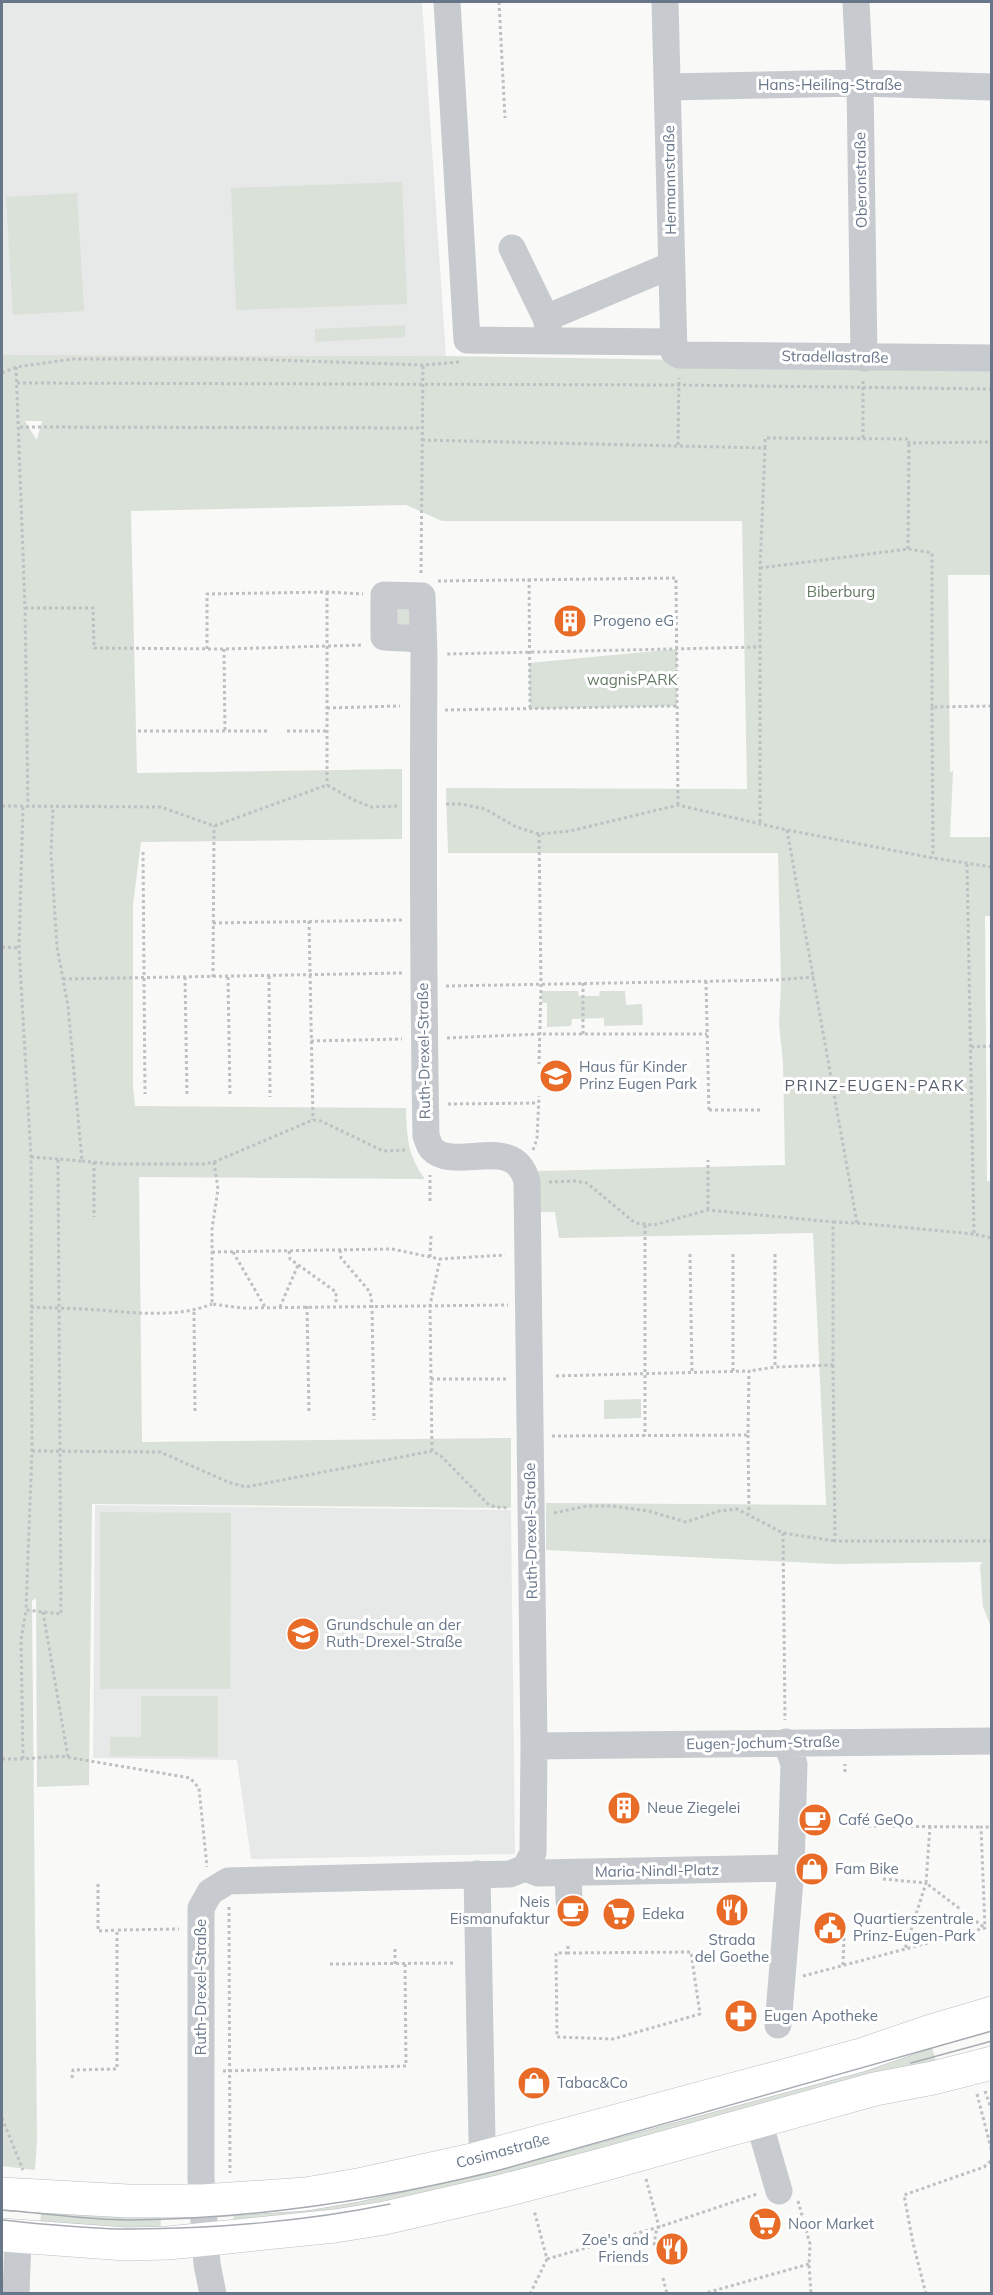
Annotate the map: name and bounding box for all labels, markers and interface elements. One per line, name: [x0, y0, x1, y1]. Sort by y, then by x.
street label: Hans-Heiling-Straße: [758, 75, 902, 94]
street label: Hermannstraße: [659, 125, 680, 235]
street label: Oberonstraße: [850, 132, 871, 228]
street label: Stradellastraße: [781, 346, 889, 367]
park label: Biberburg: [807, 582, 875, 601]
building icon: Progeno eG: [552, 603, 588, 639]
place label: Progeno eG: [593, 611, 674, 630]
park label: wagnisPARK: [587, 670, 678, 689]
street label: Ruth-Drexel-Straße: [413, 983, 434, 1119]
place label: Haus für Kinder Prinz Eugen Park: [579, 1057, 697, 1093]
school or university icon: Haus für Kinder Prinz Eugen Park: [538, 1058, 574, 1094]
district label: PRINZ-EUGEN-PARK: [785, 1075, 965, 1095]
street label: Ruth-Drexel-Straße: [520, 1463, 541, 1599]
place label: Grundschule an der Ruth-Drexel-Straße: [326, 1615, 462, 1651]
school or university icon: Grundschule an der Ruth-Drexel-Straße: [285, 1616, 321, 1652]
street label: Eugen-Jochum-Straße: [686, 1732, 840, 1753]
building icon: Neue Ziegelei: [606, 1790, 642, 1826]
place label: Neue Ziegelei: [647, 1798, 740, 1817]
cafe icon: Café GeQo: [797, 1802, 833, 1838]
place label: Café GeQo: [838, 1810, 913, 1829]
shop icon: Fam Bike: [794, 1851, 830, 1887]
place label: Fam Bike: [835, 1859, 899, 1878]
street label: Maria-Nindl-Platz: [595, 1860, 719, 1881]
place label: Neis Eismanufaktur: [450, 1892, 551, 1928]
restaurant icon: Strada del Goethe: [714, 1892, 750, 1928]
cafe icon: Neis Eismanufaktur: [555, 1893, 591, 1929]
supermarket icon: Edeka: [601, 1896, 637, 1932]
place label: Edeka: [642, 1904, 685, 1923]
place label: Quartierszentrale Prinz-Eugen-Park: [853, 1909, 976, 1945]
public building icon: Quartierszentrale Prinz-Eugen-Park: [812, 1910, 848, 1946]
street label: Ruth-Drexel-Straße: [191, 1919, 210, 2055]
place label: Strada del Goethe: [695, 1930, 769, 1966]
pharmacy icon: Eugen Apotheke: [723, 1998, 759, 2034]
place label: Eugen Apotheke: [764, 2006, 878, 2025]
shop icon: Tabac&Co: [516, 2065, 552, 2101]
place label: Tabac&Co: [557, 2073, 628, 2092]
street label: Cosimastraße: [454, 2129, 552, 2172]
supermarket icon: Noor Market: [747, 2206, 783, 2242]
place label: Noor Market: [788, 2214, 874, 2233]
place label: Zoe's and Friends: [582, 2230, 649, 2266]
restaurant icon: Zoe's and Friends: [654, 2231, 690, 2267]

